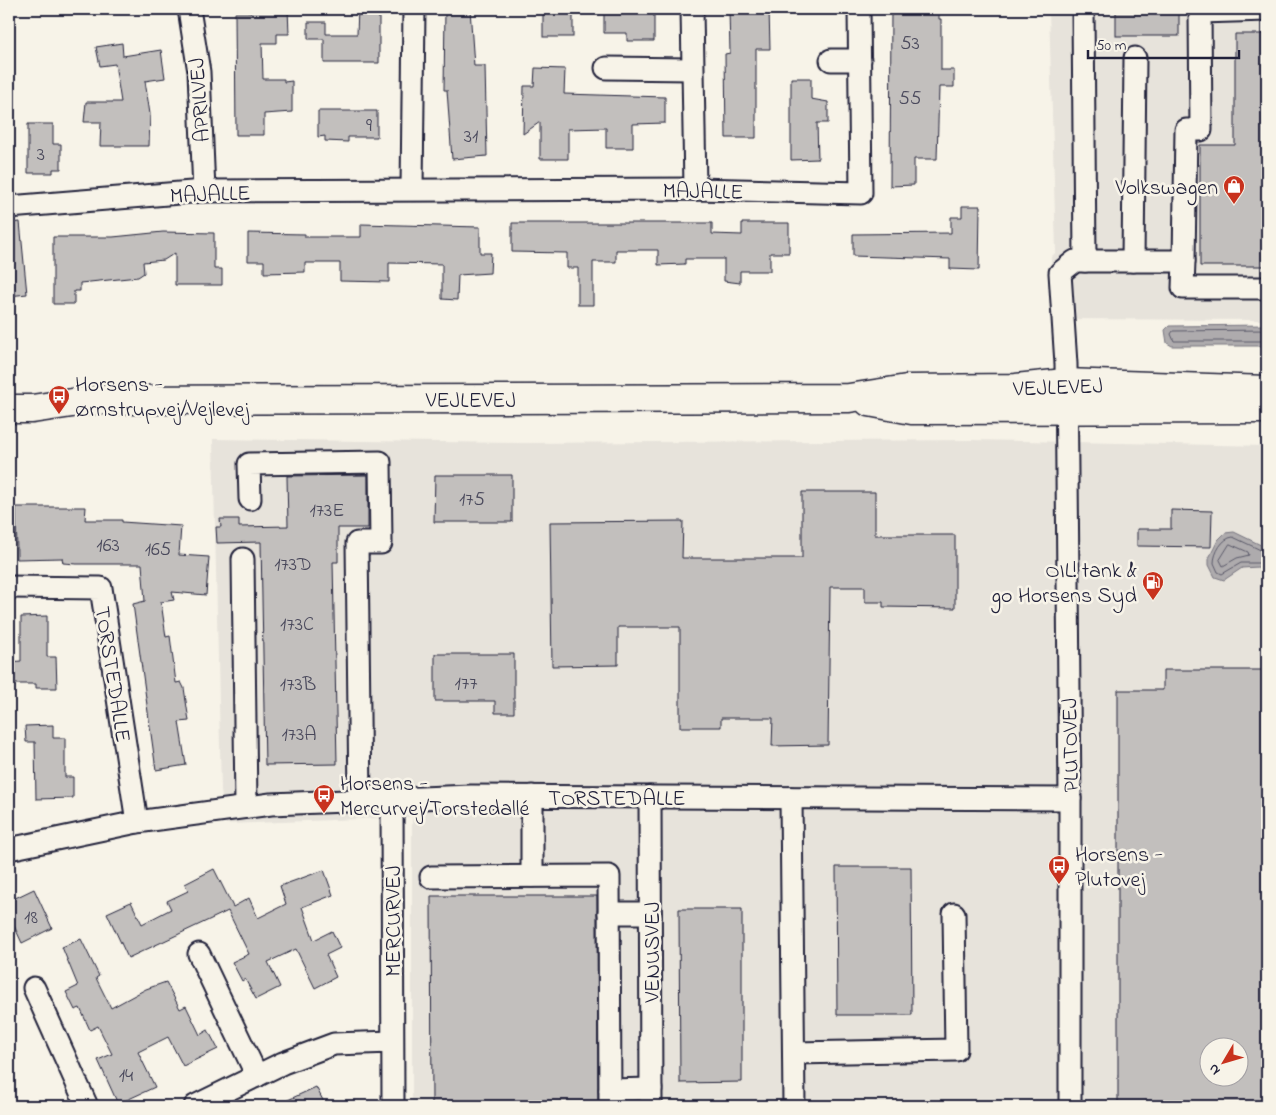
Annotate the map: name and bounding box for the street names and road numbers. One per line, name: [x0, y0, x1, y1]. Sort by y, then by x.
street label: APRILVEJ: [182, 56, 220, 143]
street label: MAJALLE: [662, 176, 744, 210]
street label: MAJALLE: [169, 179, 251, 213]
street label: VEJLEVEJ: [1011, 371, 1104, 407]
street label: VEJLEVEJ: [425, 386, 516, 418]
street label: TORSTEDALLE: [84, 604, 138, 745]
street label: PLUTOVEJ: [1055, 697, 1089, 793]
street label: TORSTEDALLE: [548, 784, 686, 816]
street label: MERCURVEJ: [379, 865, 411, 977]
street label: VENUSVEJ: [638, 902, 670, 1003]

